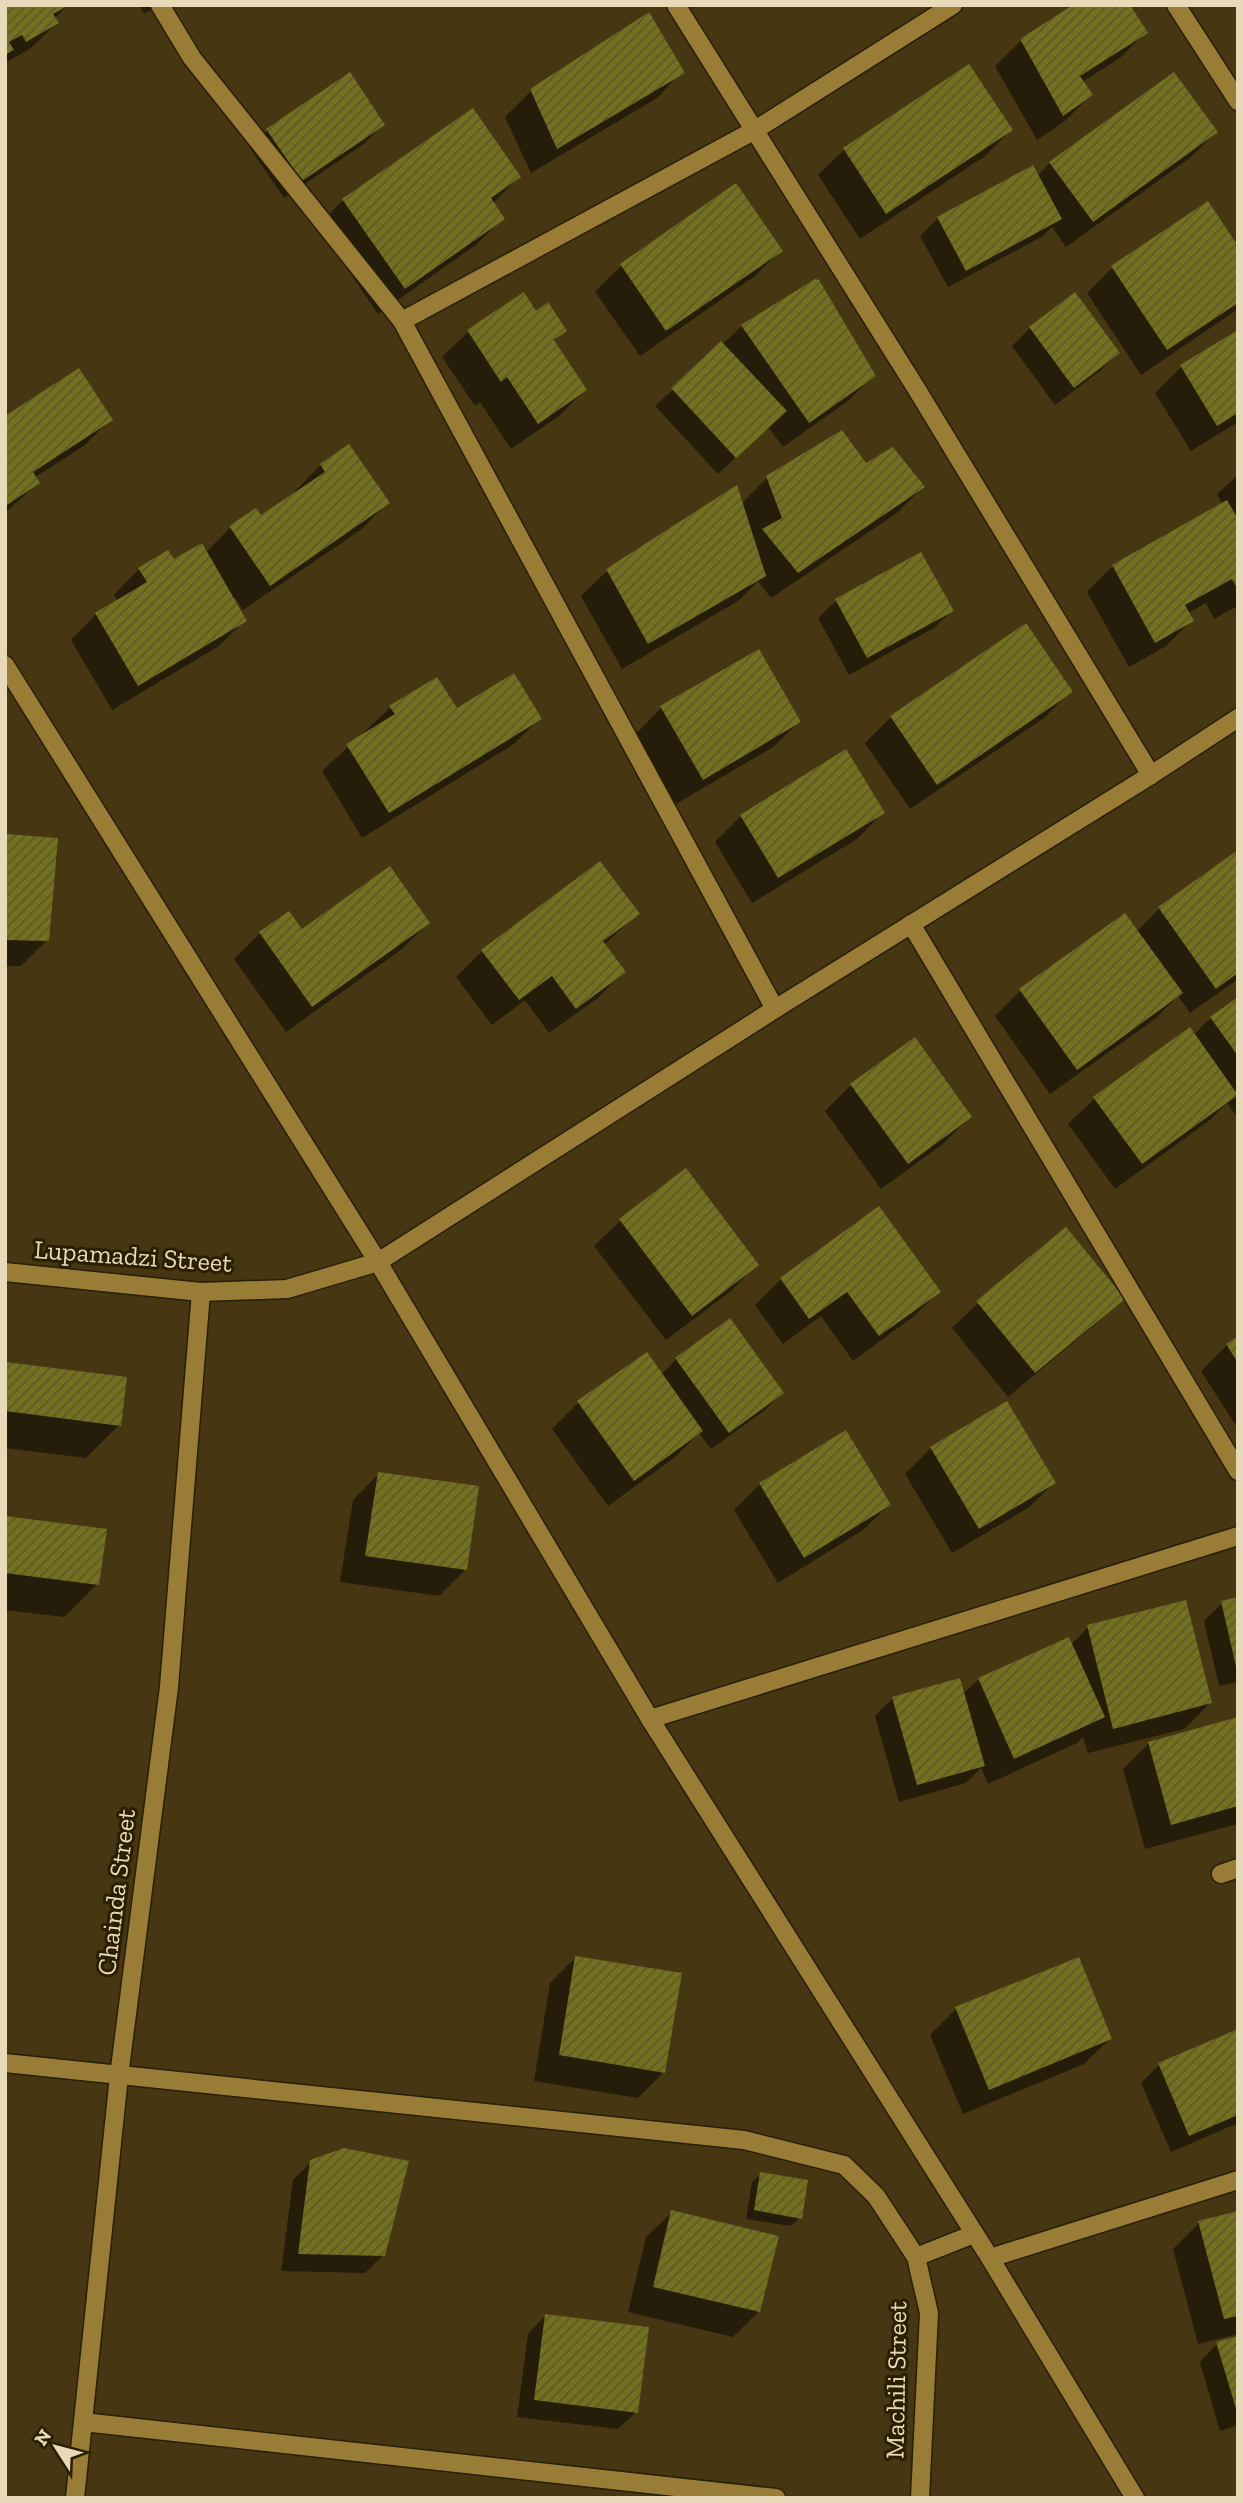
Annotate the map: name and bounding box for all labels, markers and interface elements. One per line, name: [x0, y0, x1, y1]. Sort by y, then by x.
street label: Lupamadzi Street: [33, 1233, 233, 1279]
street label: Chainda Street: [90, 1807, 142, 1977]
street label: Machili Street: [879, 2301, 913, 2459]
north arrow: [21, 2412, 91, 2482]
text: N: [29, 2425, 56, 2450]

